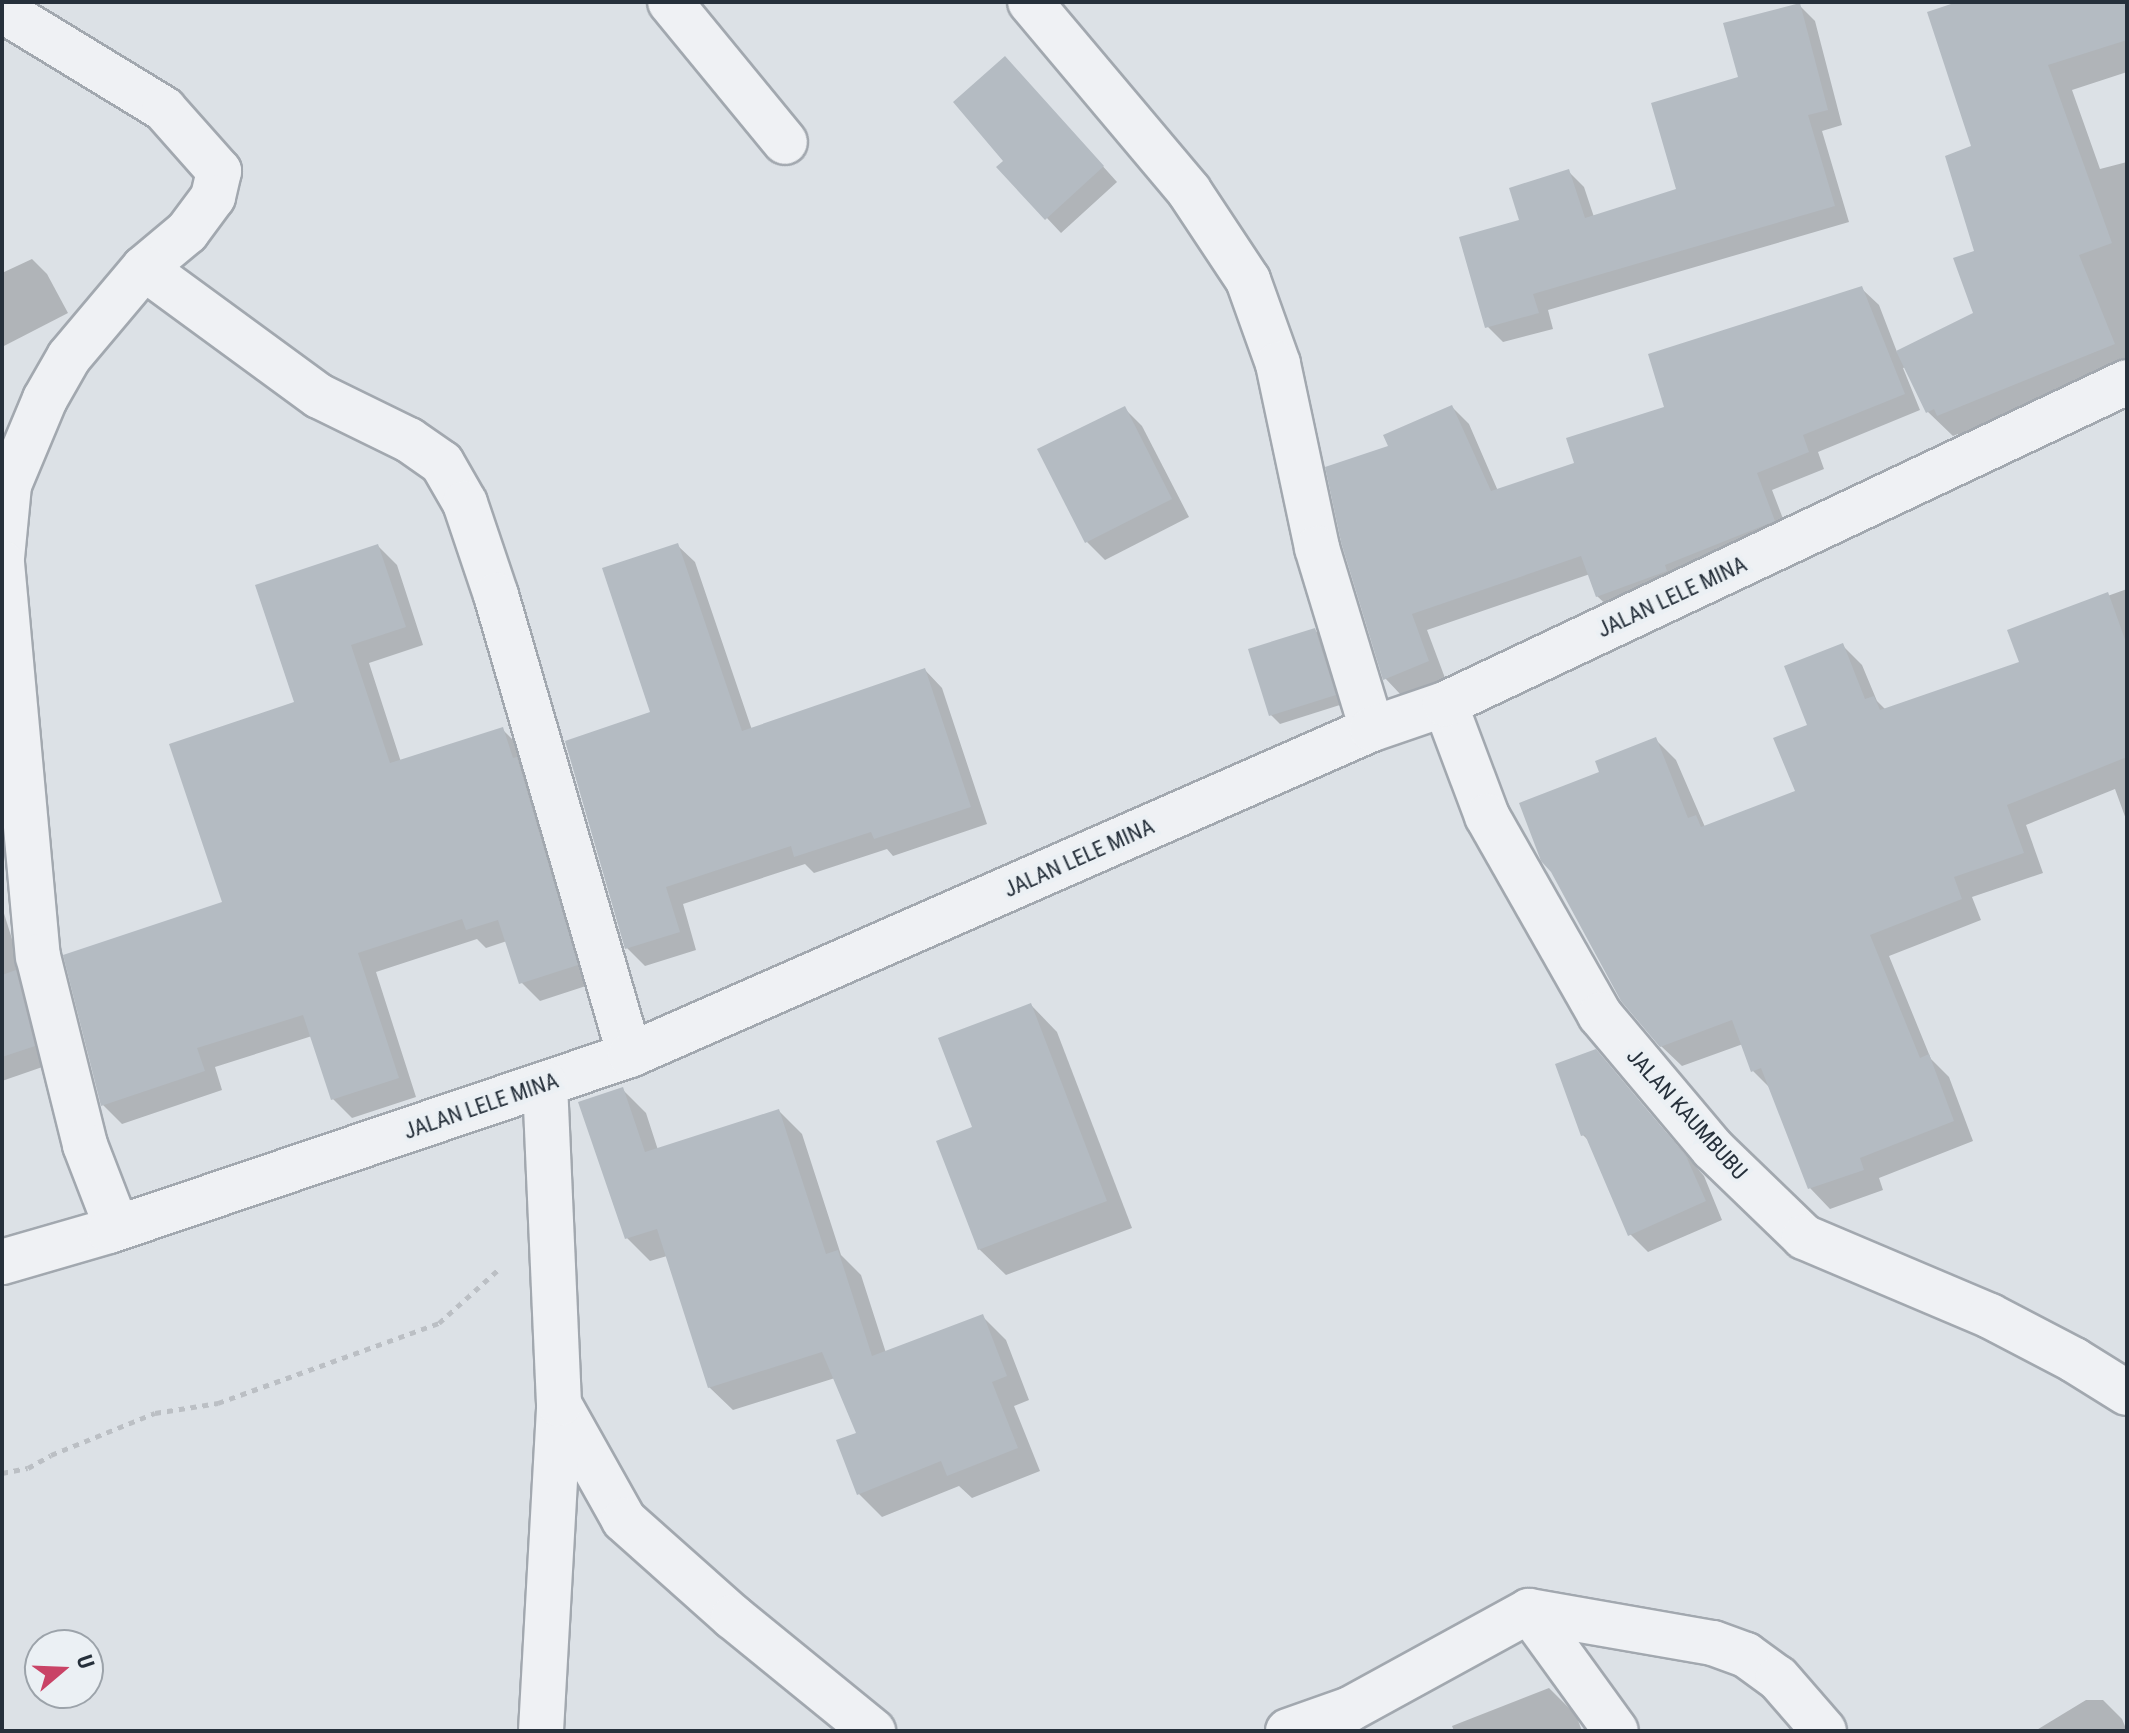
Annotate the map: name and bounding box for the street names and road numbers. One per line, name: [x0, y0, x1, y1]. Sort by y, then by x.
street label: JALAN LELE MINA: [1593, 551, 1751, 643]
street label: JALAN LELE MINA: [1000, 813, 1158, 903]
street label: JALAN KAUMBUBU: [1621, 1043, 1753, 1185]
street label: JALAN LELE MINA: [400, 1067, 562, 1145]

